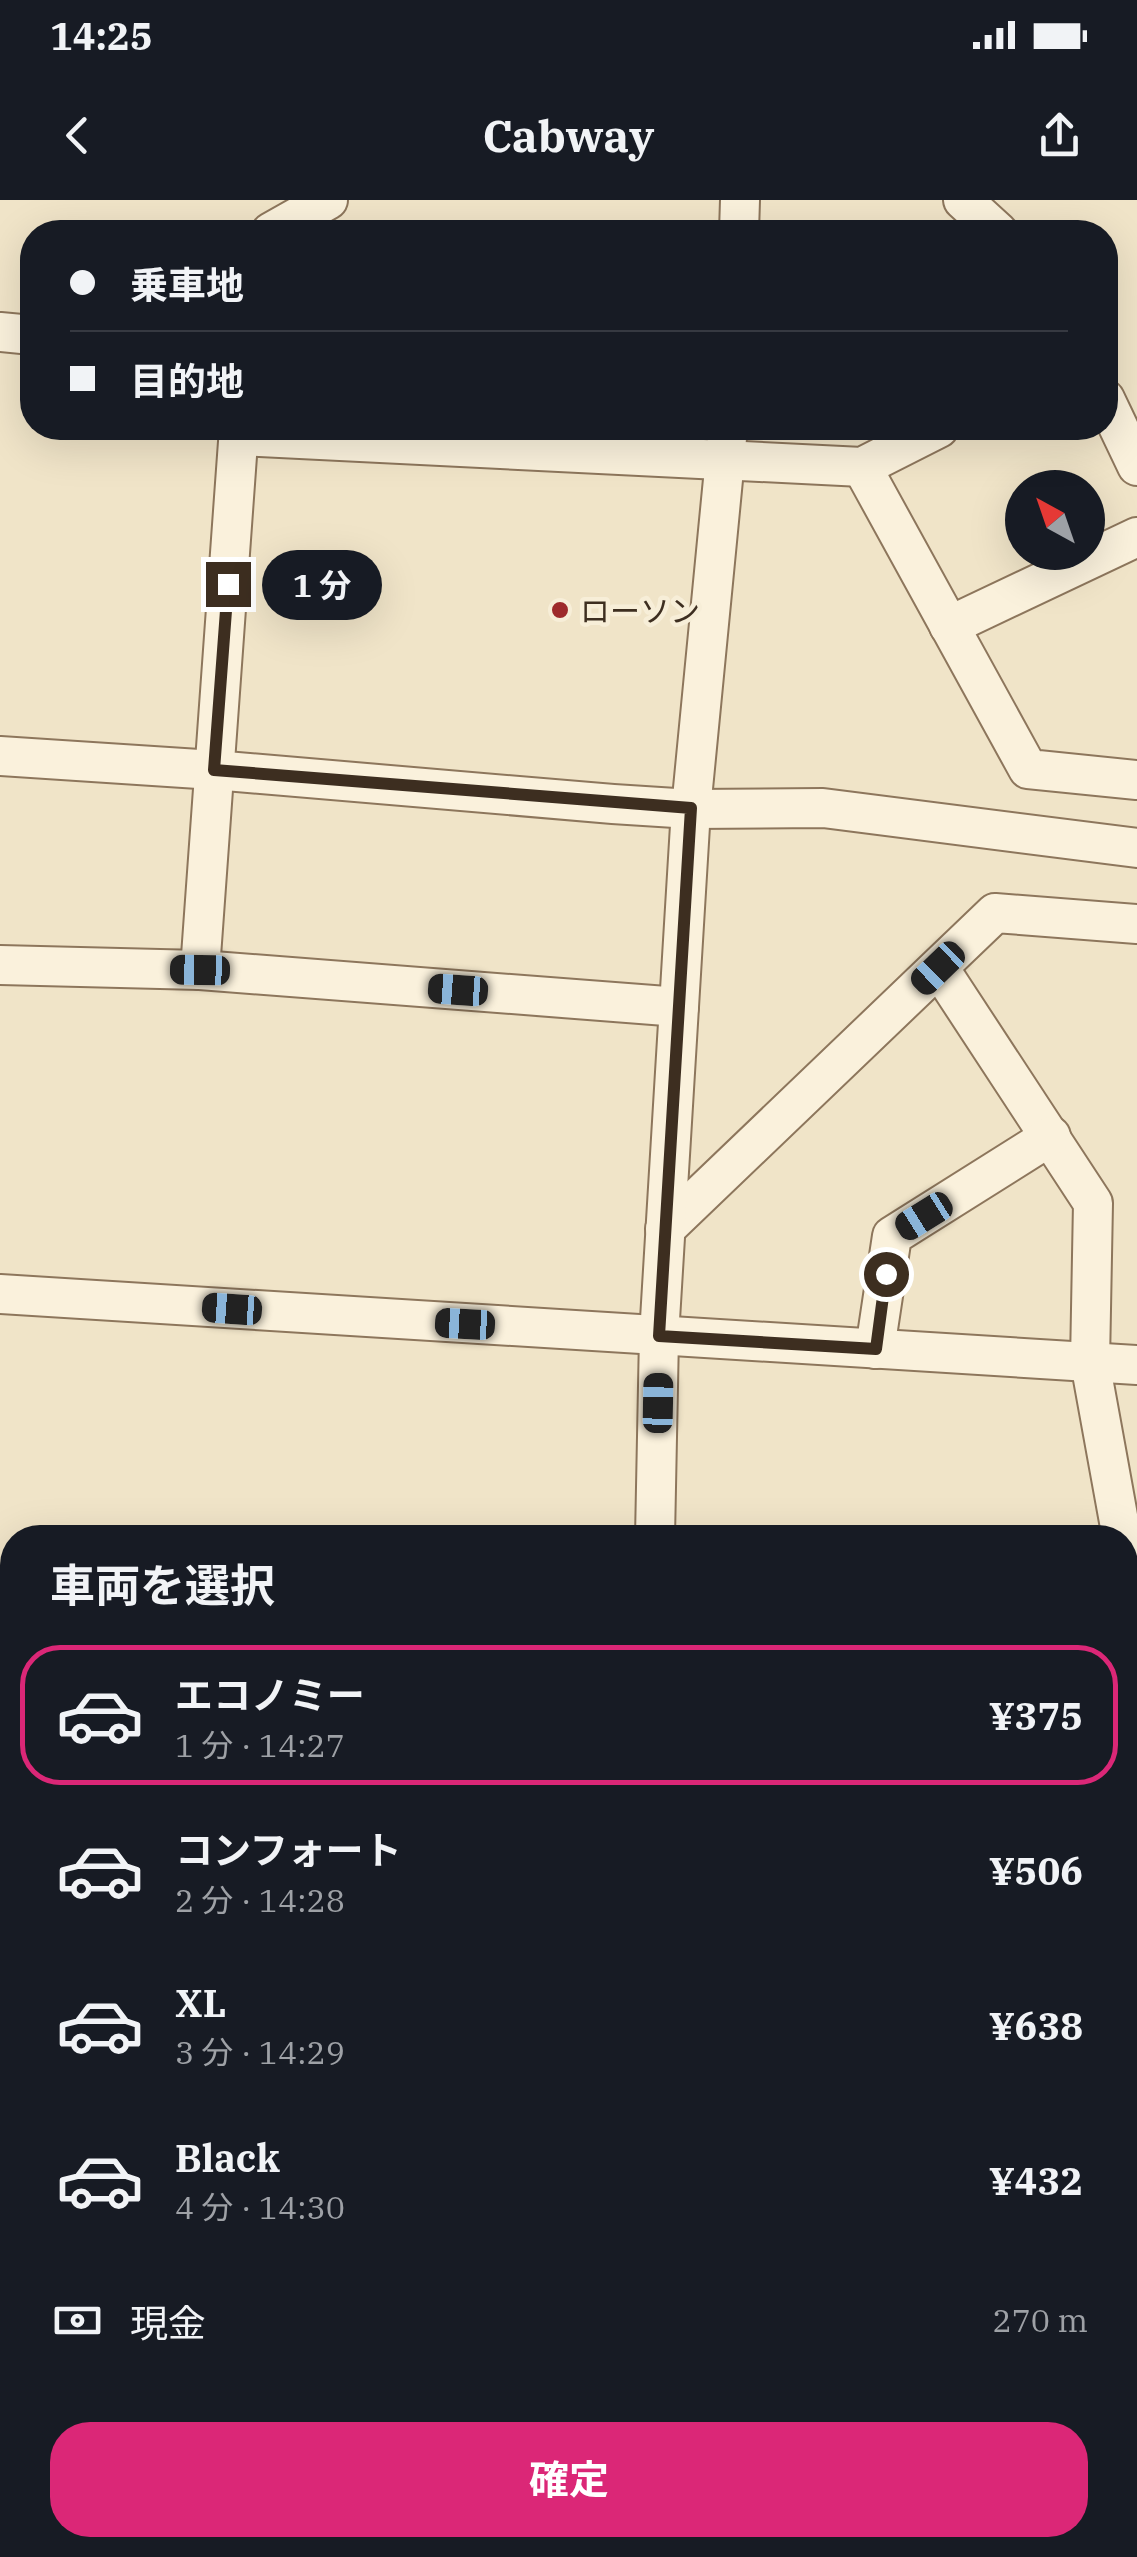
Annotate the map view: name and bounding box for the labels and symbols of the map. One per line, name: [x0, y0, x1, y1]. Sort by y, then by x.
north arrow: [1005, 470, 1105, 570]
callout: 1 分: [263, 549, 383, 619]
route end: [206, 562, 251, 607]
place label: ローソン: [580, 591, 700, 630]
marker: ローソン: [549, 599, 571, 621]
car: [906, 936, 970, 1000]
car: [170, 954, 230, 986]
car: [427, 973, 489, 1007]
car: [891, 1187, 957, 1245]
route start: [864, 1252, 909, 1297]
car: [201, 1292, 263, 1326]
car: [434, 1307, 496, 1341]
car: [642, 1373, 674, 1433]

